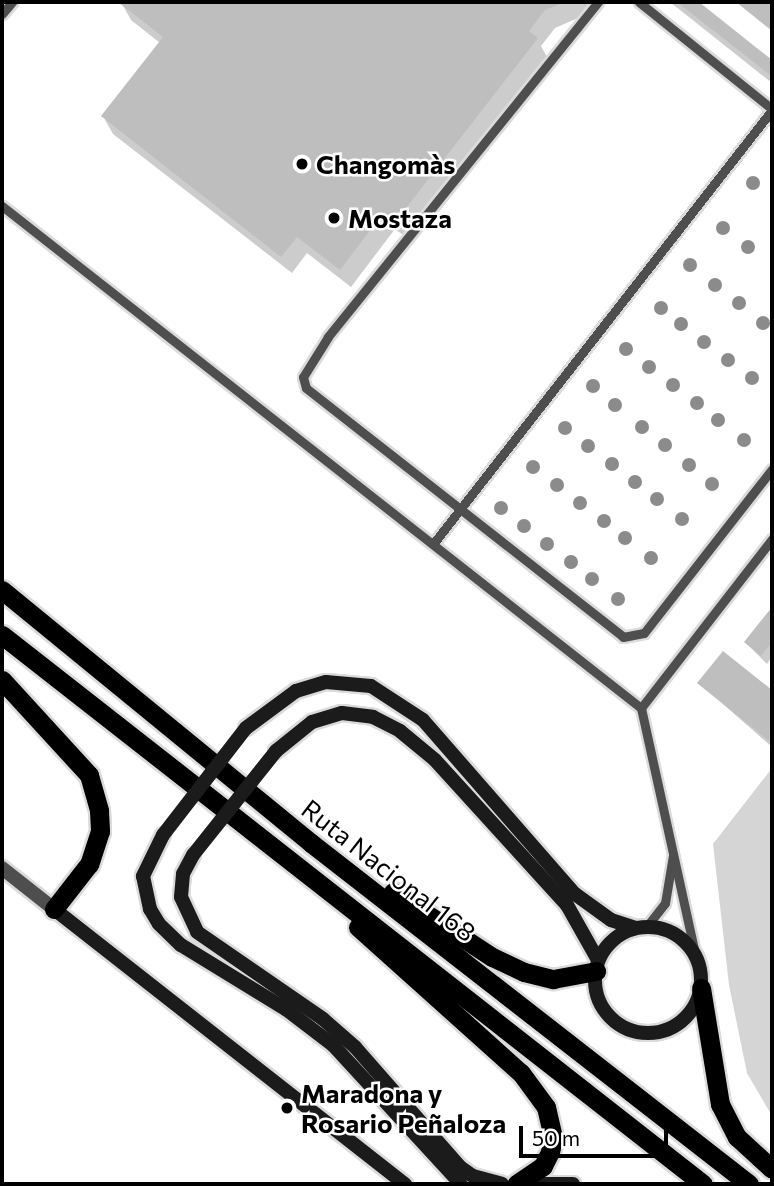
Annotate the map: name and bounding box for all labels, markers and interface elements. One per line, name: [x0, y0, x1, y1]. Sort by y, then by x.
place label: Changomàs: [316, 148, 455, 180]
marker: Changomàs: [294, 156, 310, 172]
place label: Mostaza: [348, 202, 452, 234]
marker: Mostaza: [326, 210, 342, 226]
street label: Ruta Nacional 168: [296, 792, 482, 948]
place label: Maradona y Rosario Peñaloza: [301, 1077, 506, 1138]
marker: Maradona y Rosario Peñaloza: [279, 1100, 295, 1116]
scale bar: [522, 1112, 671, 1156]
text: 50 m: [532, 1125, 580, 1150]

